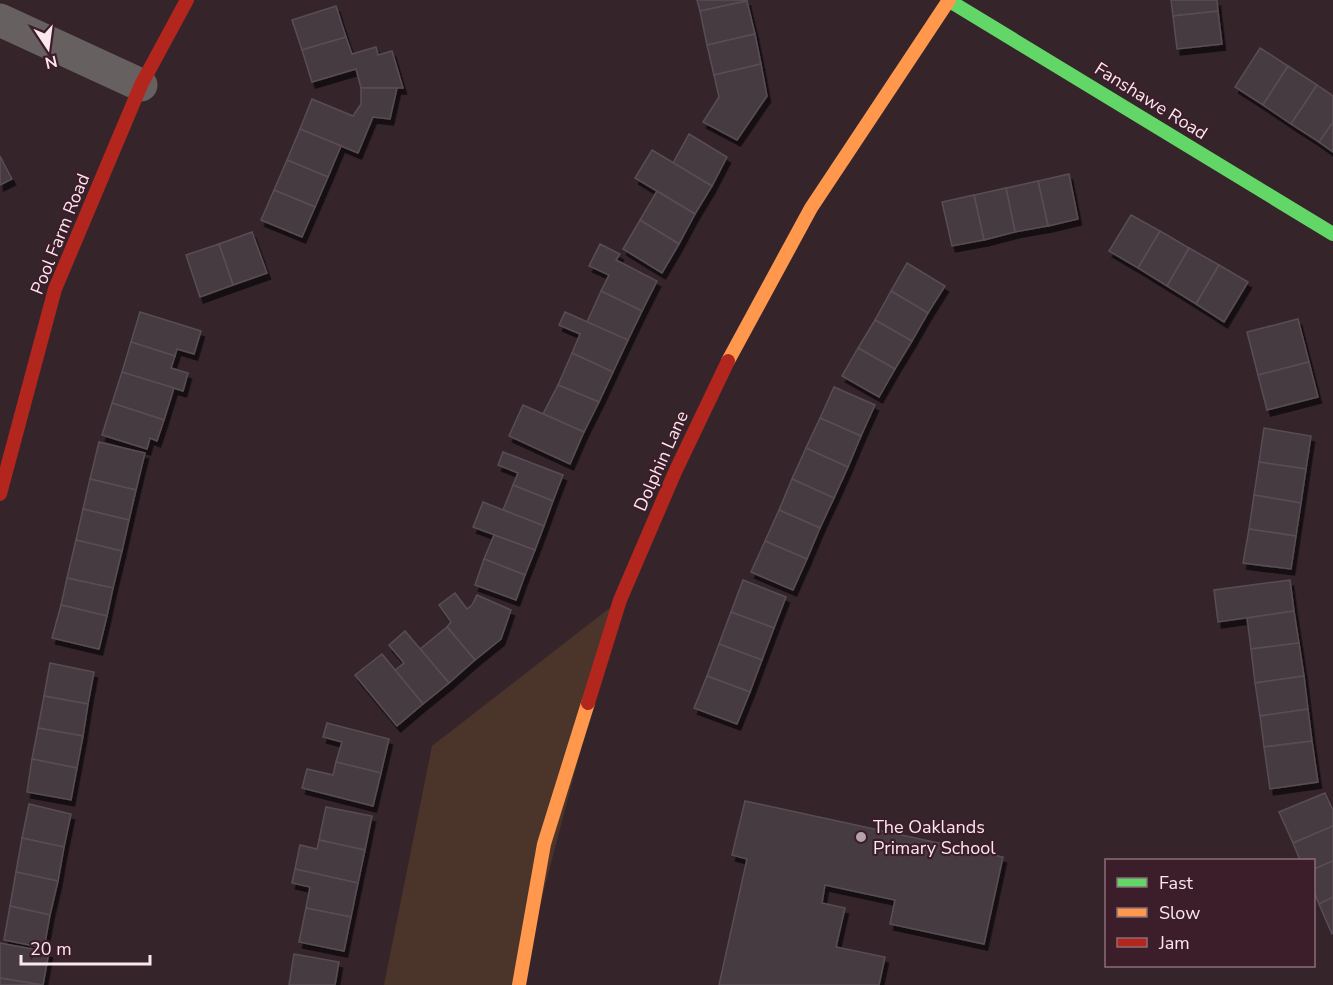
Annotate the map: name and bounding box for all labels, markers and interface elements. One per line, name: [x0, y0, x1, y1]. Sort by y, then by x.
north arrow: [18, 18, 78, 78]
text: N: [43, 50, 59, 74]
street label: Fanshawe Road: [1090, 57, 1212, 145]
street label: Pool Farm Road: [25, 170, 95, 298]
street label: Dolphin Lane: [628, 407, 694, 515]
place label: The Oaklands Primary School: [873, 815, 996, 860]
marker: The Oaklands Primary School: [854, 830, 868, 844]
legend: [1105, 859, 1315, 967]
text: Fast: [1159, 871, 1194, 895]
text: Slow: [1159, 901, 1200, 925]
scale bar: [21, 928, 150, 966]
text: Jam: [1158, 931, 1190, 955]
text: 20 m: [30, 937, 72, 961]

